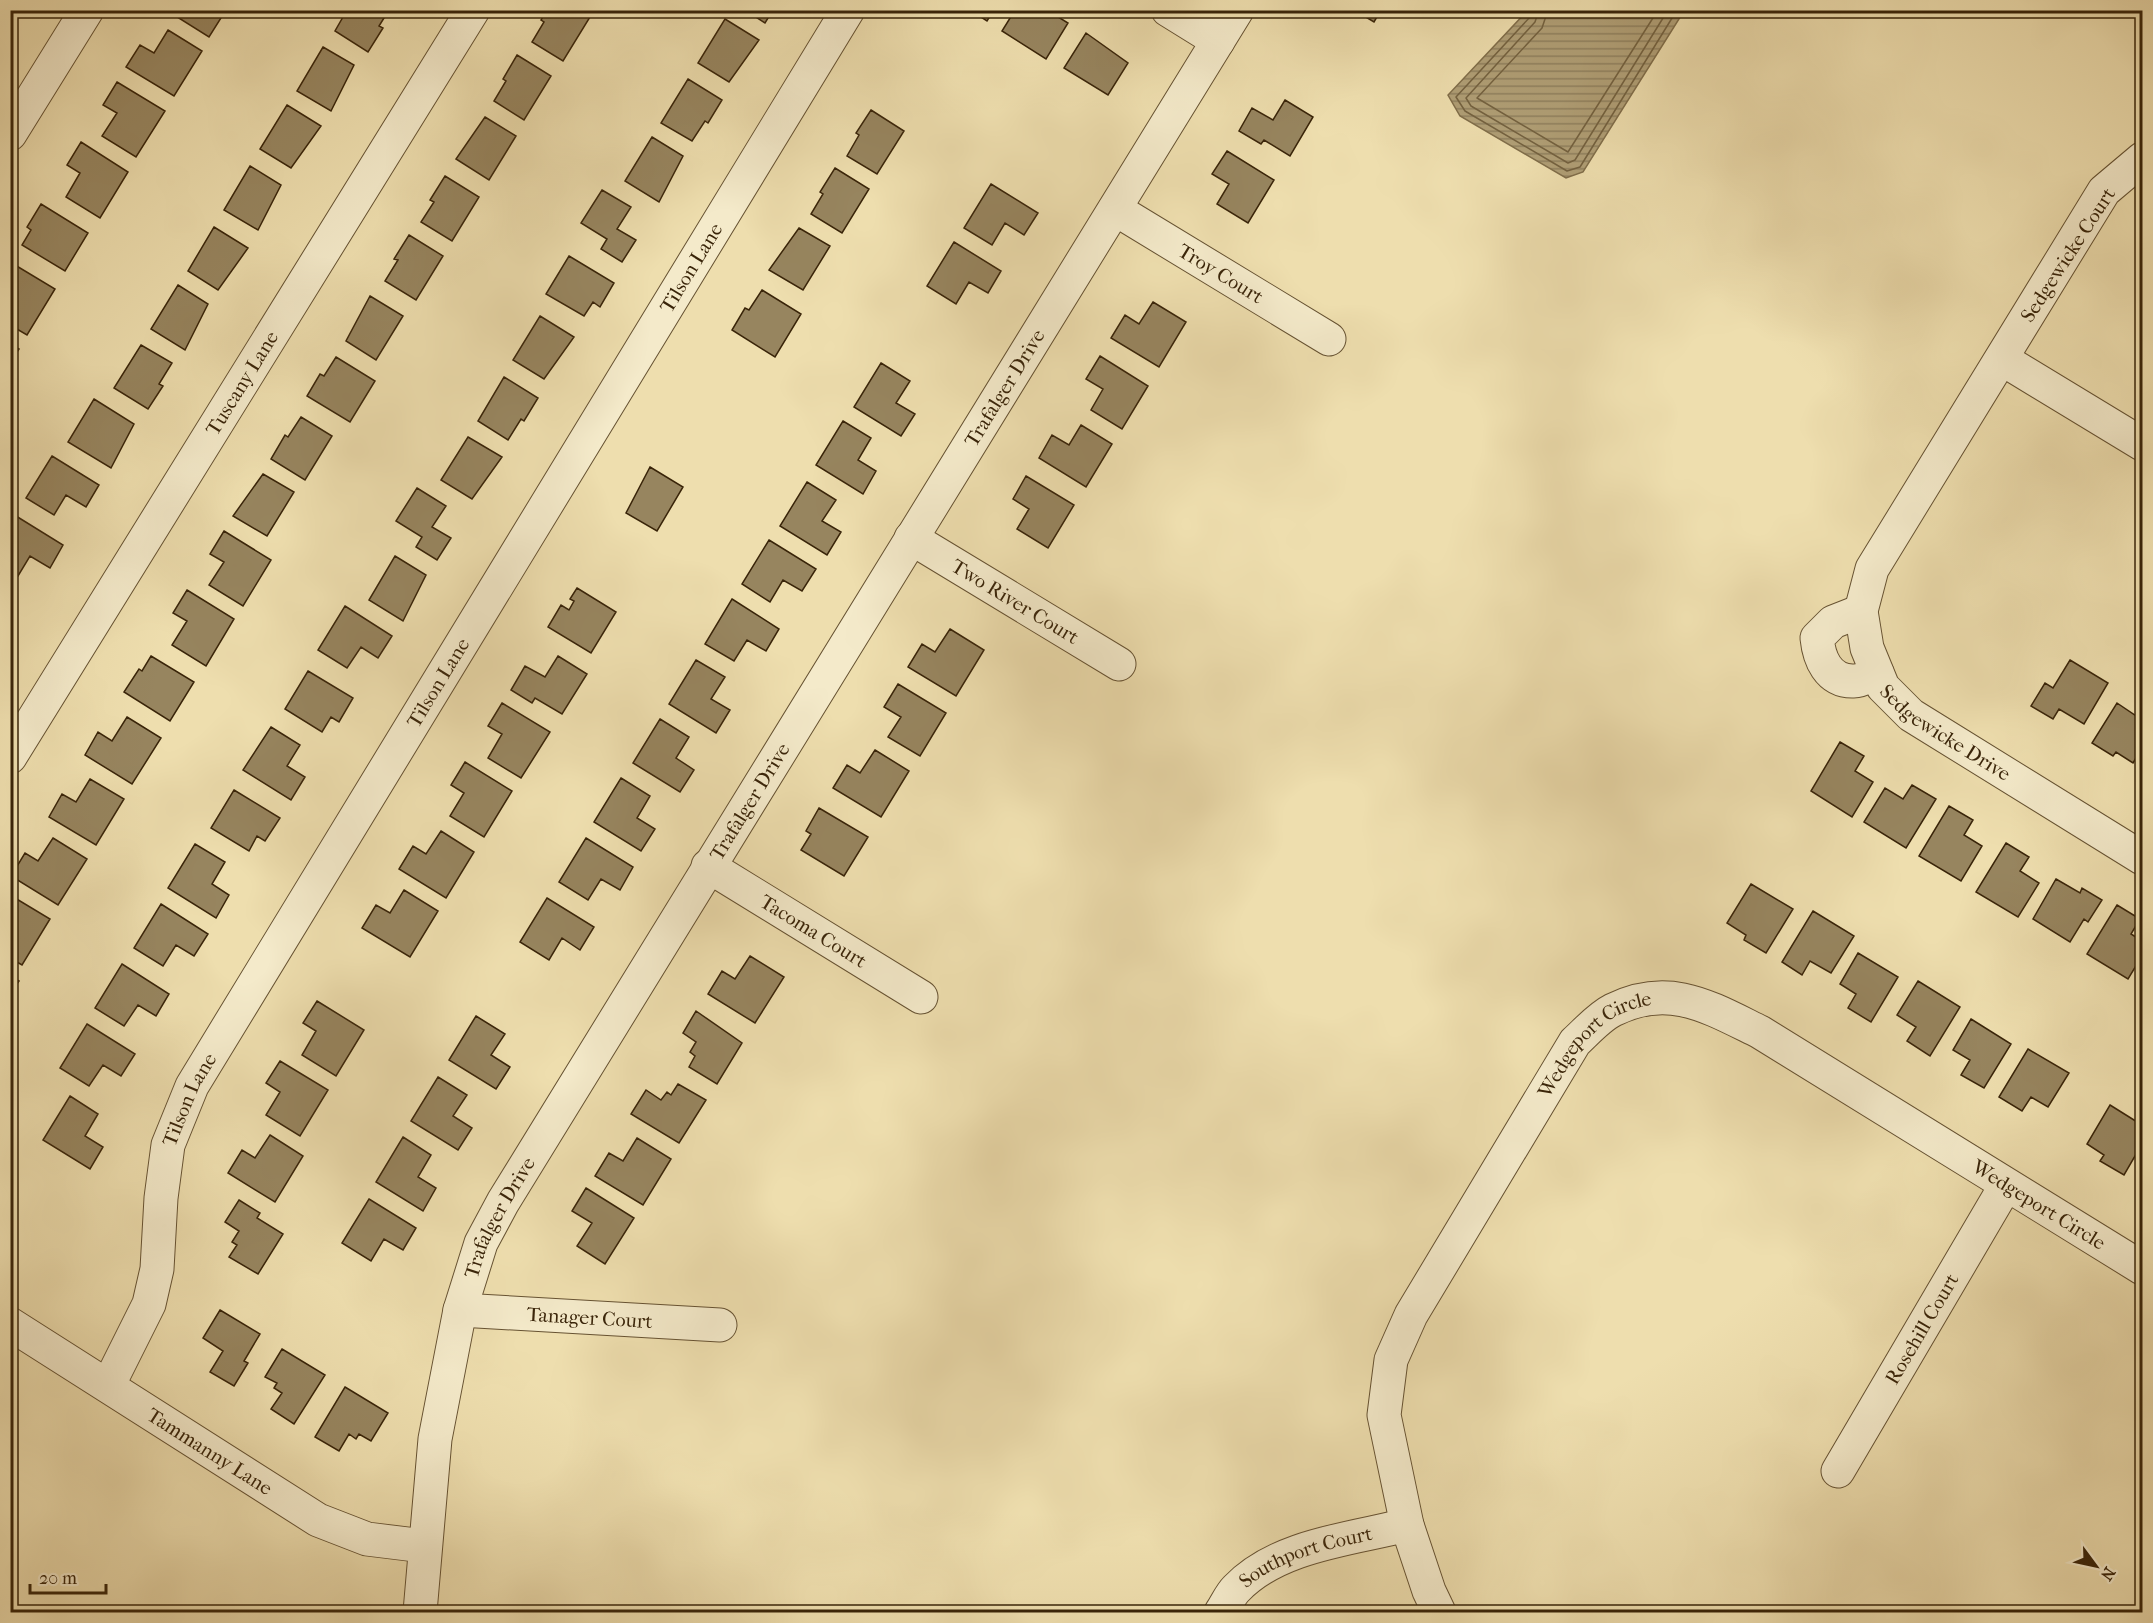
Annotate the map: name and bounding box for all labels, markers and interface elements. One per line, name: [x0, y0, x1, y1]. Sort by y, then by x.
street label: Sedgewicke Court: [2016, 183, 2120, 327]
street label: Tilson Lane: [655, 219, 727, 317]
street label: Troy Court: [1174, 239, 1268, 308]
street label: Trafalger Drive: [960, 325, 1049, 451]
street label: Tuscany Lane: [201, 326, 283, 439]
street label: Two River Court: [947, 554, 1083, 649]
street label: Tilson Lane: [402, 634, 474, 732]
street label: Sedgewicke Drive: [1875, 679, 2015, 785]
street label: Trafalger Drive: [705, 739, 794, 864]
street label: Tacoma Court: [756, 890, 871, 972]
street label: Wedgeport Circle: [1532, 987, 1653, 1102]
street label: Tilson Lane: [157, 1049, 221, 1150]
street label: Trafalger Drive: [459, 1152, 540, 1281]
street label: Wedgeport Circle: [1967, 1154, 2110, 1254]
street label: Rosehill Court: [1880, 1269, 1963, 1388]
street label: Tanager Court: [526, 1302, 653, 1333]
street label: Tammanny Lane: [143, 1403, 277, 1500]
street label: Southport Court: [1234, 1522, 1374, 1592]
north arrow: [2066, 1536, 2126, 1596]
scale bar: [30, 1557, 106, 1595]
text: N: [2096, 1564, 2119, 1585]
text: 20 m: [39, 1568, 77, 1589]

